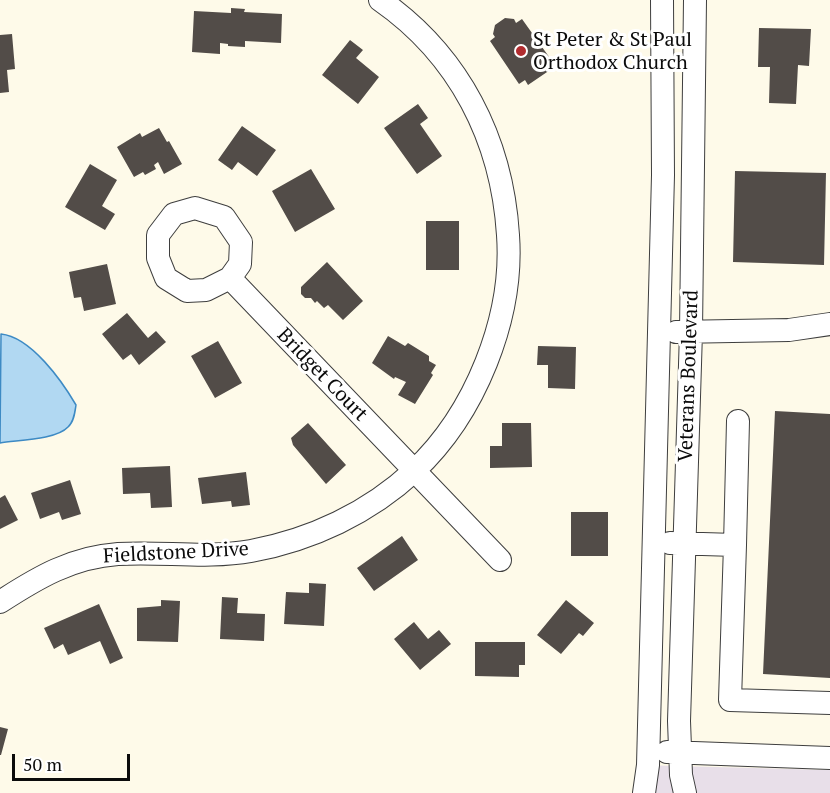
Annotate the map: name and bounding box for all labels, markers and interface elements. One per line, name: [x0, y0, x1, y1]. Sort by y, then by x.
place label: St Peter & St Paul Orthodox Church: [533, 28, 692, 75]
marker: St Peter & St Paul Orthodox Church: [514, 44, 528, 58]
street label: Veterans Boulevard: [674, 290, 704, 462]
street label: Bridget Court: [272, 324, 372, 426]
street label: Fieldstone Drive: [103, 537, 249, 569]
scale bar: [15, 742, 134, 780]
text: 50 m: [23, 752, 62, 776]

